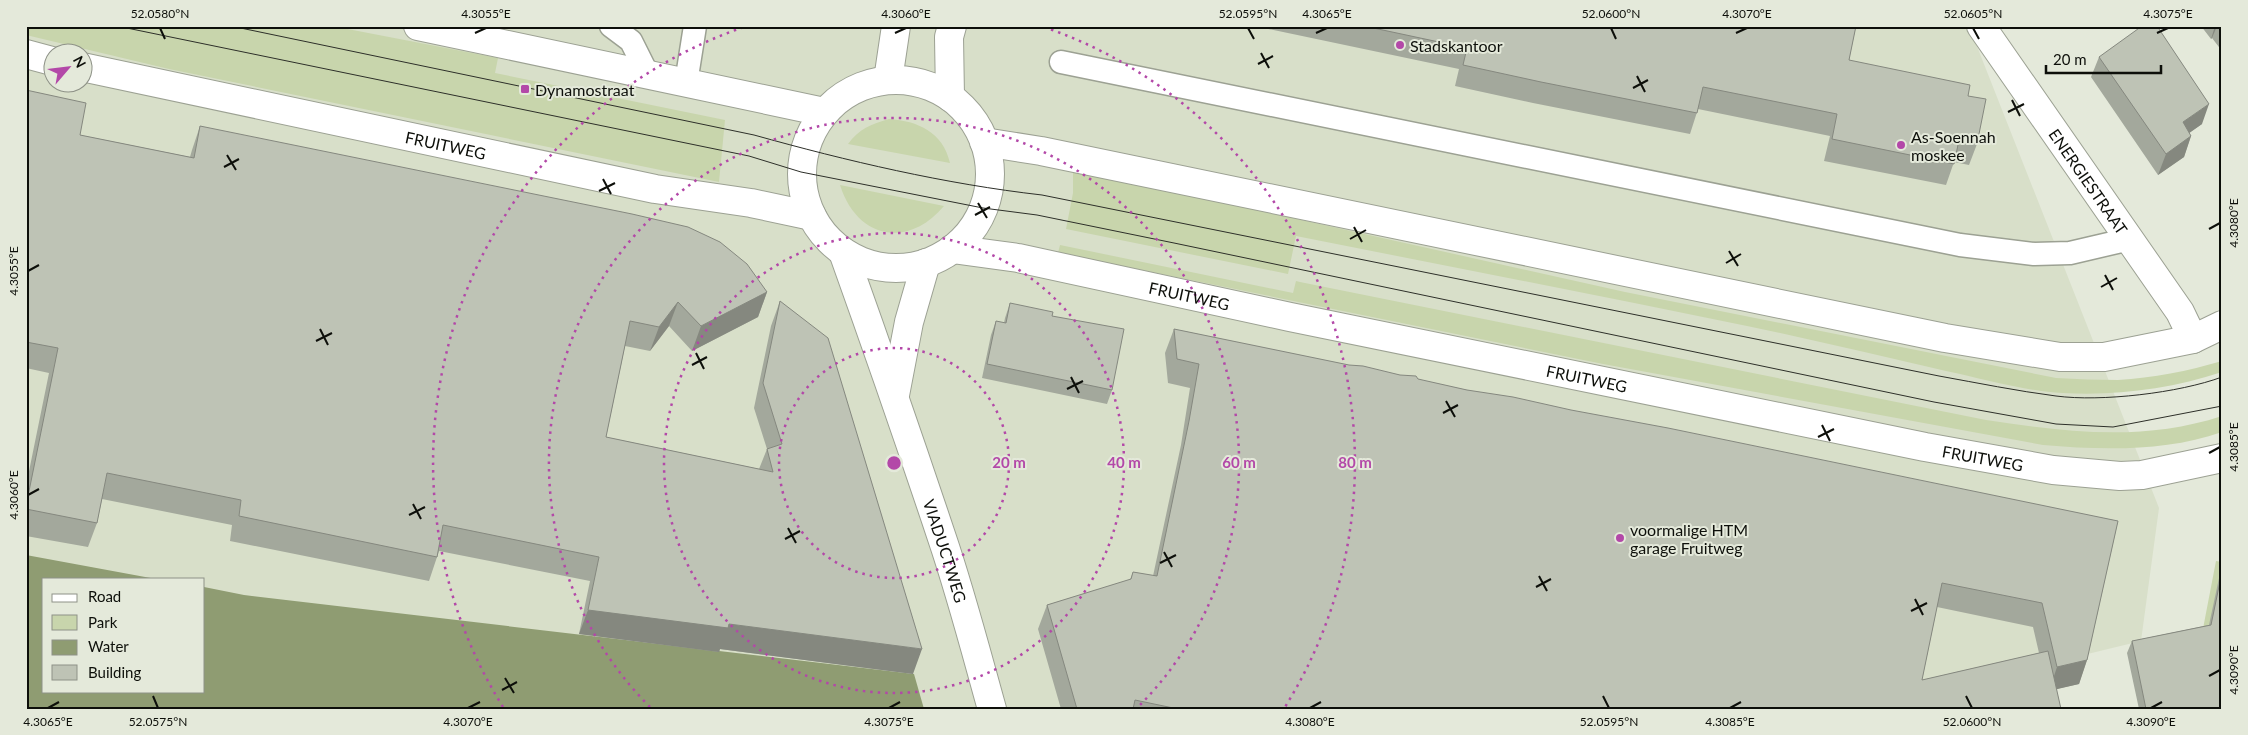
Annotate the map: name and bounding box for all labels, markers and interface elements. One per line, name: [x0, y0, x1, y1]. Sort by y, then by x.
text: 52.0580°N: [131, 6, 189, 21]
text: 4.3055°E: [461, 6, 511, 21]
text: 4.3060°E: [881, 6, 931, 21]
text: 52.0595°N: [1219, 6, 1277, 21]
text: 4.3065°E: [1302, 6, 1352, 21]
text: 52.0600°N: [1582, 6, 1640, 21]
text: 4.3070°E: [1722, 6, 1772, 21]
text: 52.0605°N: [1944, 6, 2002, 21]
text: 4.3075°E: [2143, 6, 2193, 21]
place label: Stadskantoor: [1410, 36, 1503, 55]
marker: Stadskantoor: [1394, 39, 1406, 51]
north arrow: [42, 42, 92, 92]
scale bar: [2046, 42, 2160, 74]
text: 20 m: [2053, 50, 2087, 68]
text: N: [70, 53, 90, 70]
place label: Dynamostraat: [535, 80, 635, 99]
marker: Dynamostraat: [519, 83, 531, 95]
street label: ENERGIESTRAAT: [2046, 125, 2133, 238]
street label: FRUITWEG: [404, 127, 488, 162]
place label: As-Soennah moskee: [1911, 127, 1996, 164]
marker: As-Soennah moskee: [1895, 139, 1907, 151]
text: 4.3080°E: [2226, 198, 2241, 248]
text: 4.3055°E: [6, 246, 21, 296]
street label: FRUITWEG: [1147, 277, 1232, 313]
street label: FRUITWEG: [1545, 360, 1629, 395]
text: 4.3085°E: [2226, 422, 2241, 472]
street label: FRUITWEG: [1941, 441, 2025, 474]
text: 20 m: [992, 453, 1026, 471]
text: 40 m: [1107, 453, 1141, 471]
text: 60 m: [1222, 453, 1256, 471]
text: 80 m: [1338, 453, 1372, 471]
centre of rings: [885, 454, 903, 472]
text: 4.3060°E: [6, 470, 21, 520]
street label: VIADUCTWEG: [920, 497, 971, 605]
place label: voormalige HTM garage Fruitweg: [1630, 520, 1748, 557]
marker: voormalige HTM garage Fruitweg: [1614, 532, 1626, 544]
legend: [42, 578, 205, 692]
text: Road: [88, 587, 121, 605]
text: Park: [88, 613, 118, 631]
text: Water: [88, 637, 129, 655]
text: 4.3090°E: [2226, 645, 2241, 695]
text: Building: [88, 663, 141, 681]
text: 4.3065°E: [23, 714, 73, 729]
text: 52.0575°N: [129, 714, 187, 729]
text: 4.3070°E: [443, 714, 493, 729]
text: 4.3075°E: [864, 714, 914, 729]
text: 4.3080°E: [1285, 714, 1335, 729]
text: 52.0595°N: [1580, 714, 1638, 729]
text: 4.3085°E: [1705, 714, 1755, 729]
text: 52.0600°N: [1943, 714, 2001, 729]
text: 4.3090°E: [2126, 714, 2176, 729]

